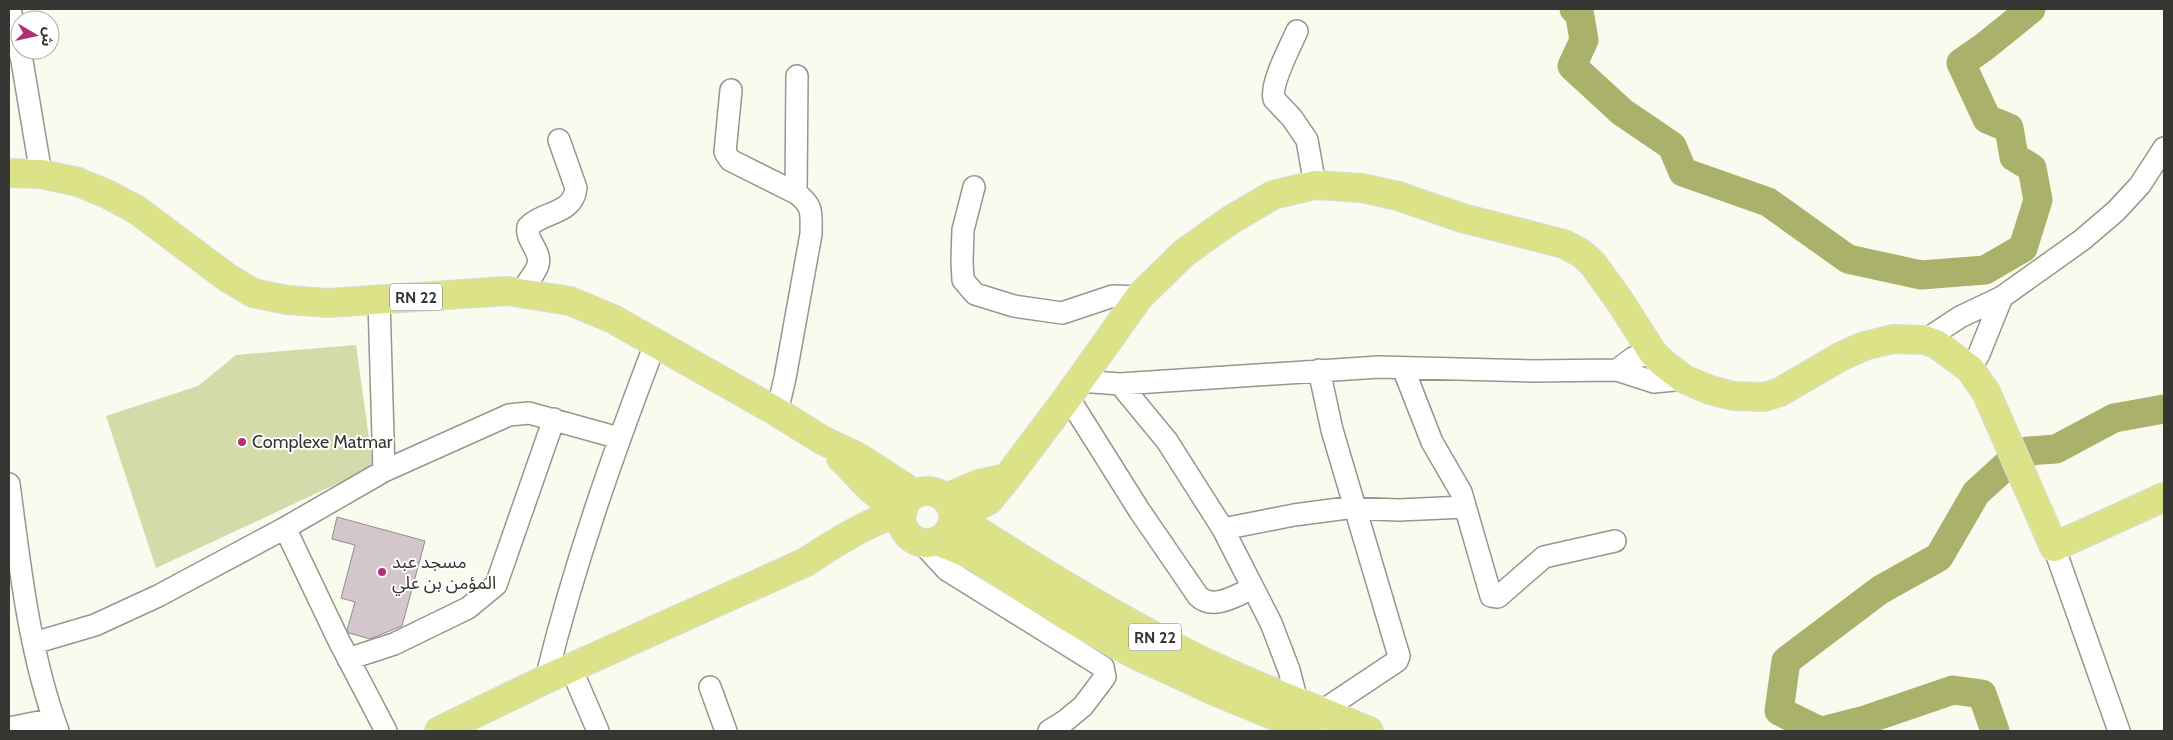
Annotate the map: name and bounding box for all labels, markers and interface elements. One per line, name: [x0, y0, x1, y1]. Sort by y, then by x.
north arrow: [10, 10, 60, 60]
text: ش: [37, 26, 58, 48]
road number: RN 22: [390, 284, 442, 310]
place label: Complexe Matmar: [252, 431, 393, 453]
marker: Complexe Matmar: [236, 436, 248, 448]
place label: مسجد عبد المؤمن بن علي: [392, 551, 496, 596]
marker: مسجد عبد المؤمن بن علي: [376, 566, 388, 578]
road number: RN 22: [1129, 624, 1181, 650]

